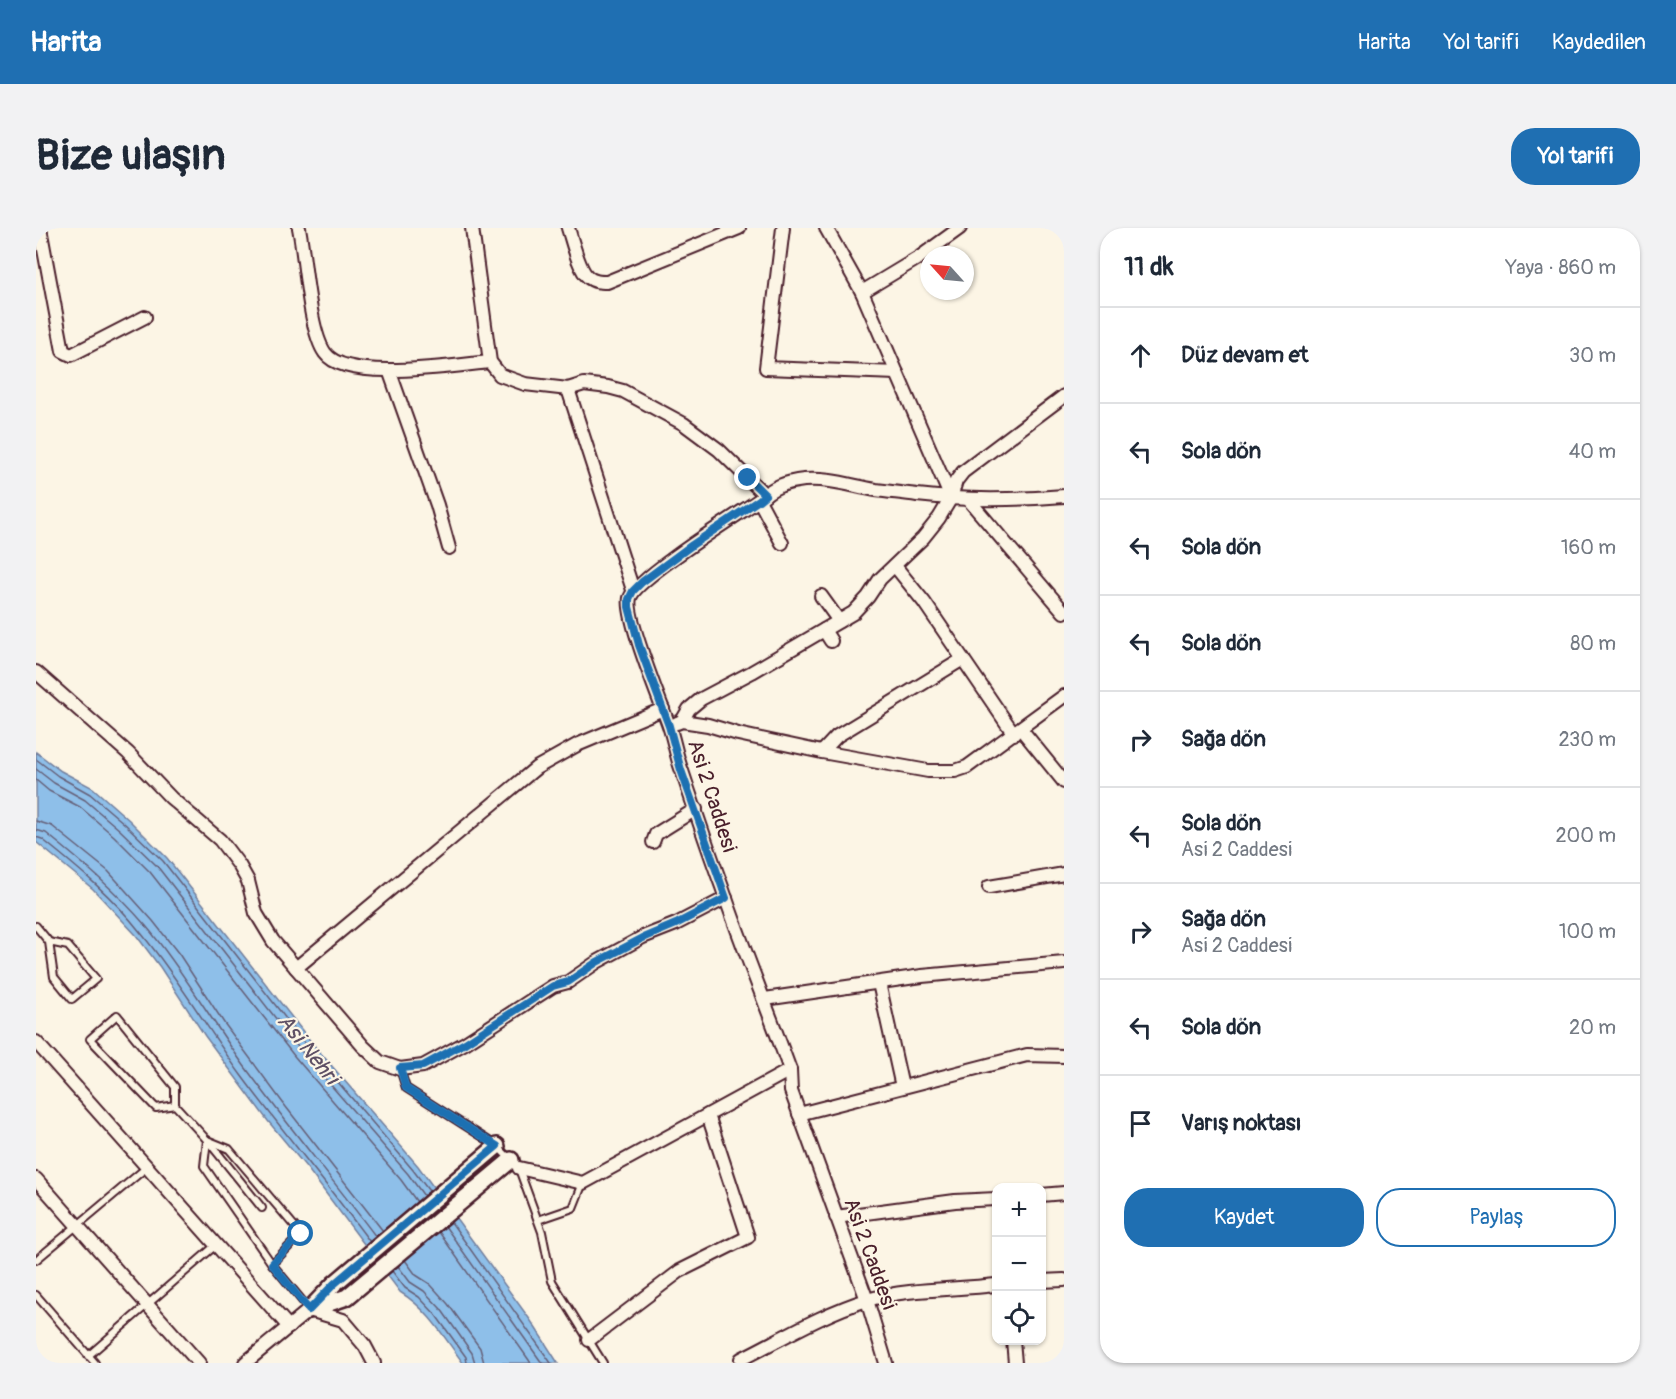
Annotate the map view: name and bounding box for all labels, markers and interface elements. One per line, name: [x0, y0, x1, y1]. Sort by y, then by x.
text: Harita: [30, 25, 101, 60]
text: Harita: [1357, 29, 1411, 56]
text: Yol tarifi: [1444, 29, 1519, 56]
text: Kaydedilen: [1552, 29, 1646, 56]
button: Yol tarifi: [1511, 128, 1640, 185]
text: Bize ulaşın: [36, 130, 226, 182]
north arrow: [920, 246, 974, 300]
text: 11 dk: [1124, 251, 1174, 283]
text: Yaya · 860 m: [1505, 255, 1616, 280]
icon: ahead: [1124, 339, 1157, 372]
text: Düz devam et: [1181, 341, 1308, 369]
text: 30 m: [1569, 343, 1616, 368]
icon: left: [1124, 435, 1157, 468]
text: Sola dön: [1181, 437, 1261, 465]
text: 40 m: [1569, 439, 1616, 464]
route end: [734, 464, 760, 490]
icon: left: [1124, 531, 1157, 564]
text: Sola dön: [1181, 533, 1261, 561]
text: 160 m: [1561, 535, 1616, 560]
icon: left: [1124, 627, 1157, 660]
text: Sola dön: [1181, 629, 1261, 657]
text: 80 m: [1570, 631, 1616, 656]
icon: right: [1124, 723, 1157, 756]
text: Sağa dön: [1181, 725, 1266, 753]
text: 230 m: [1559, 727, 1616, 752]
street label: Asi 2 Caddesi: [681, 736, 743, 856]
text: Sola dön: [1181, 809, 1261, 837]
icon: left: [1124, 819, 1157, 852]
text: 200 m: [1555, 823, 1616, 848]
text: Asi 2 Caddesi: [1181, 837, 1292, 862]
text: Sağa dön: [1181, 905, 1266, 933]
icon: right: [1124, 915, 1157, 948]
text: 100 m: [1559, 919, 1616, 944]
text: Asi 2 Caddesi: [1181, 933, 1292, 958]
water label: Asi Nehri: [271, 1008, 347, 1093]
icon: left: [1124, 1011, 1157, 1044]
text: Sola dön: [1181, 1013, 1261, 1041]
text: 20 m: [1569, 1015, 1616, 1040]
icon: arrive: [1124, 1107, 1157, 1140]
text: Varış noktası: [1181, 1109, 1302, 1137]
map controls: [992, 1183, 1046, 1345]
button: +: [992, 1183, 1046, 1237]
button: Kaydet: [1124, 1188, 1364, 1247]
button: Paylaş: [1376, 1188, 1616, 1247]
street label: Asi 2 Caddesi: [837, 1195, 903, 1314]
route start: [287, 1220, 313, 1246]
button: −: [992, 1237, 1046, 1291]
button: locate: [992, 1291, 1046, 1345]

